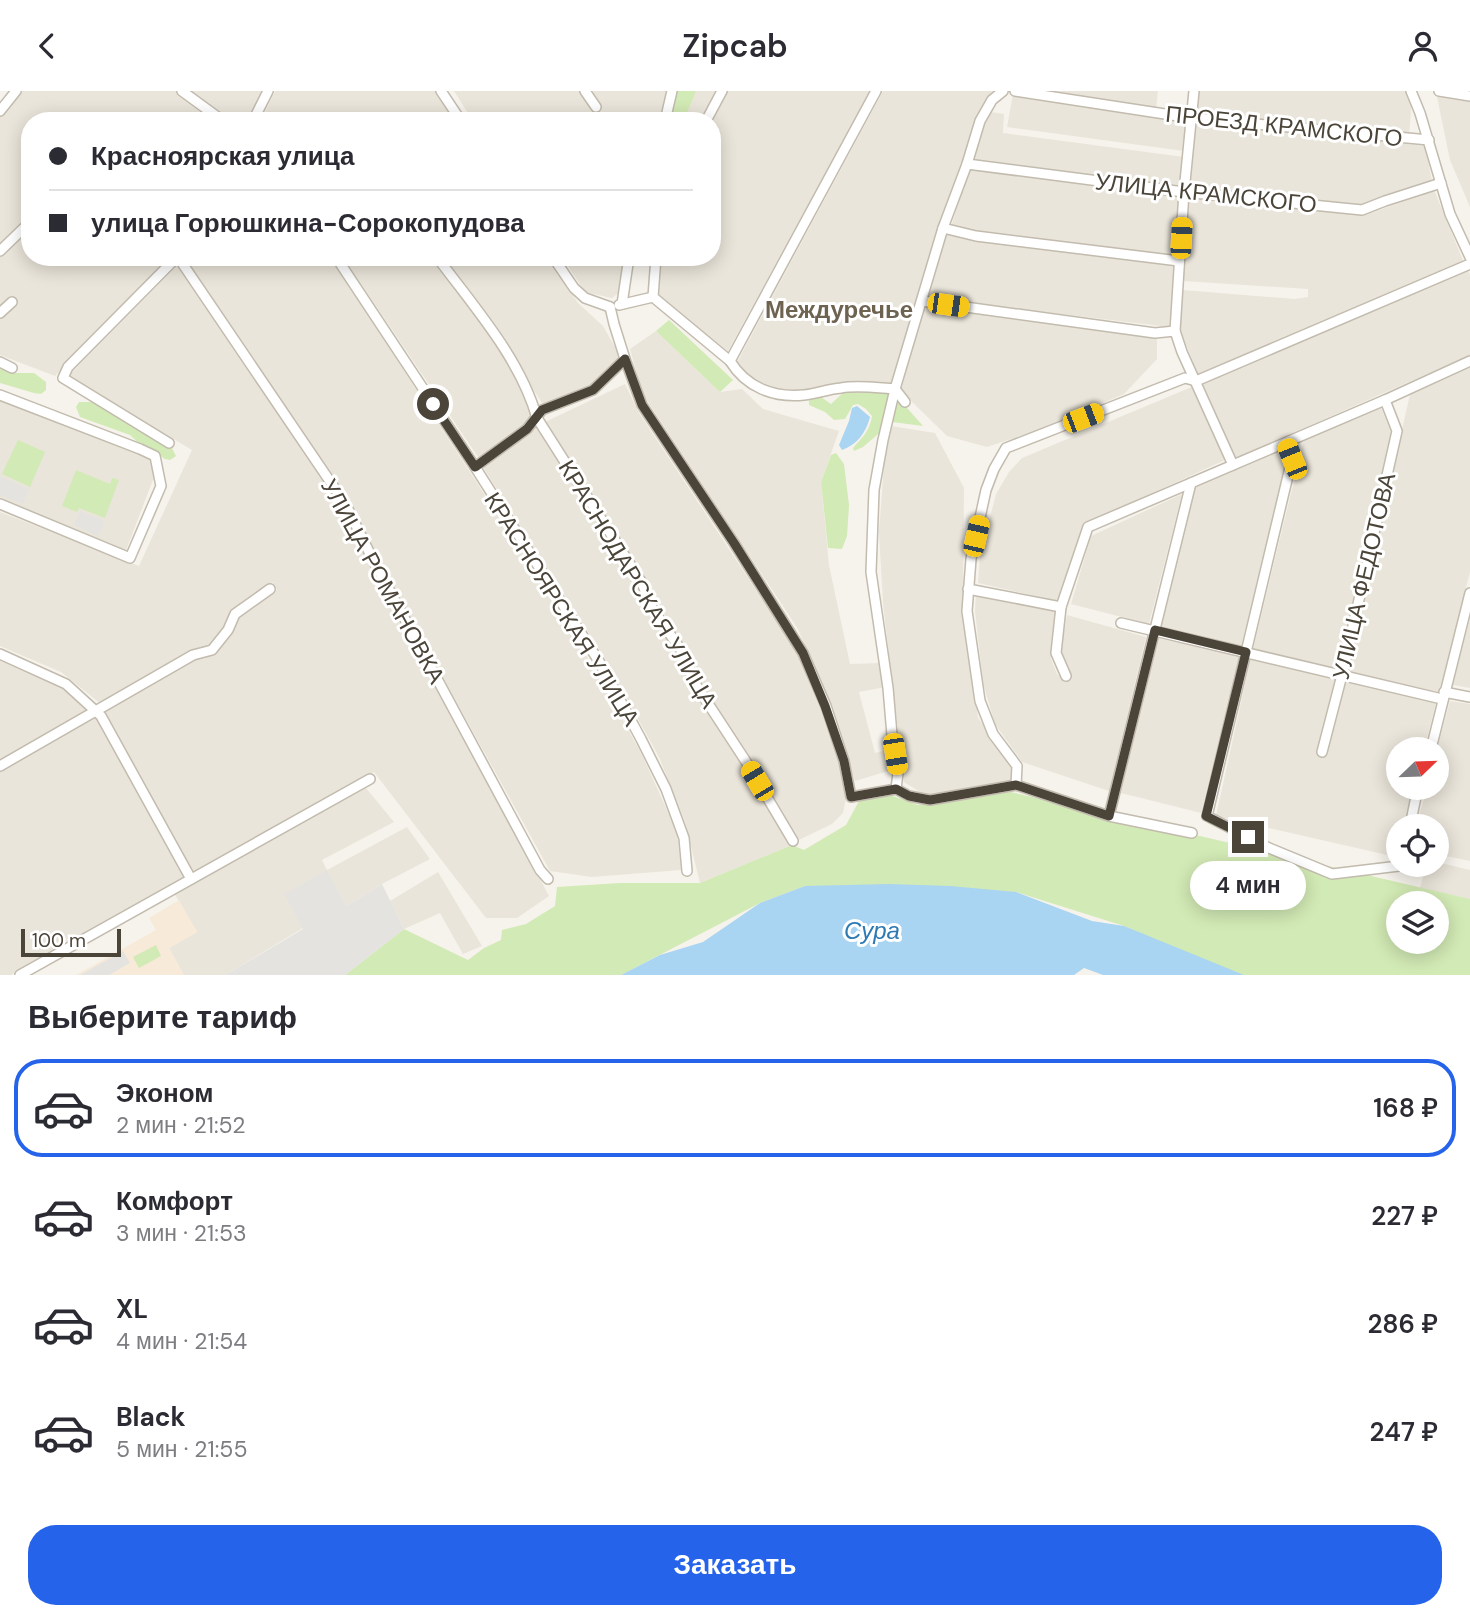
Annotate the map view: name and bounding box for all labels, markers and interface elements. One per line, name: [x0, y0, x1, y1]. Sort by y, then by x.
text: Zipcab: [682, 25, 788, 67]
icon: back: [28, 27, 66, 65]
icon: person: [1404, 27, 1442, 65]
street label: ПРОЕЗД КРАМСКОГО: [1164, 99, 1404, 153]
text: Красноярская улица: [91, 139, 355, 173]
street label: УЛИЦА КРАМСКОГО: [1094, 166, 1318, 220]
text: улица Горюшкина-Сорокопудова: [91, 206, 525, 240]
car: [1170, 216, 1193, 260]
car: [926, 292, 971, 318]
district label: Междуречье: [765, 294, 913, 325]
route start: [417, 388, 449, 420]
car: [1060, 401, 1107, 435]
car: [1275, 436, 1310, 482]
street label: КРАСНОДАРСКАЯ УЛИЦА: [552, 454, 724, 714]
street label: УЛИЦА ФЕДОТОВА: [1326, 469, 1403, 682]
street label: УЛИЦА РОМАНОВКА: [314, 473, 452, 689]
street label: КРАСНОЯРСКАЯ УЛИЦА: [478, 486, 647, 732]
car: [962, 513, 991, 559]
car: [882, 732, 909, 776]
north arrow: [1386, 737, 1449, 800]
map controls: [1386, 737, 1449, 954]
car: [738, 758, 777, 804]
button: locate: [1386, 814, 1449, 877]
route end: [1232, 821, 1264, 853]
callout: 4 мин: [1190, 861, 1306, 911]
text: 4 мин: [1215, 870, 1281, 900]
button: layers: [1386, 891, 1449, 954]
water label: Сура: [844, 915, 900, 946]
scale bar: [21, 926, 121, 958]
text: 100 m: [32, 928, 86, 953]
text: Выберите тариф: [28, 996, 297, 1038]
text: Эконом: [116, 1076, 214, 1110]
icon: car: [32, 1077, 95, 1140]
text: 168 ₽: [1373, 1091, 1438, 1125]
text: 2 мин · 21:52: [116, 1110, 245, 1140]
text: Комфорт: [116, 1184, 233, 1218]
icon: car: [32, 1185, 95, 1248]
text: 227 ₽: [1371, 1199, 1438, 1233]
text: 3 мин · 21:53: [116, 1218, 247, 1248]
text: XL: [116, 1292, 148, 1326]
icon: car: [32, 1293, 95, 1356]
text: 286 ₽: [1367, 1307, 1438, 1341]
text: 4 мин · 21:54: [116, 1326, 247, 1356]
text: Black: [116, 1400, 186, 1434]
icon: car: [32, 1401, 95, 1464]
text: 247 ₽: [1370, 1415, 1438, 1449]
text: 5 мин · 21:55: [116, 1434, 247, 1464]
button: Заказать: [28, 1525, 1442, 1605]

